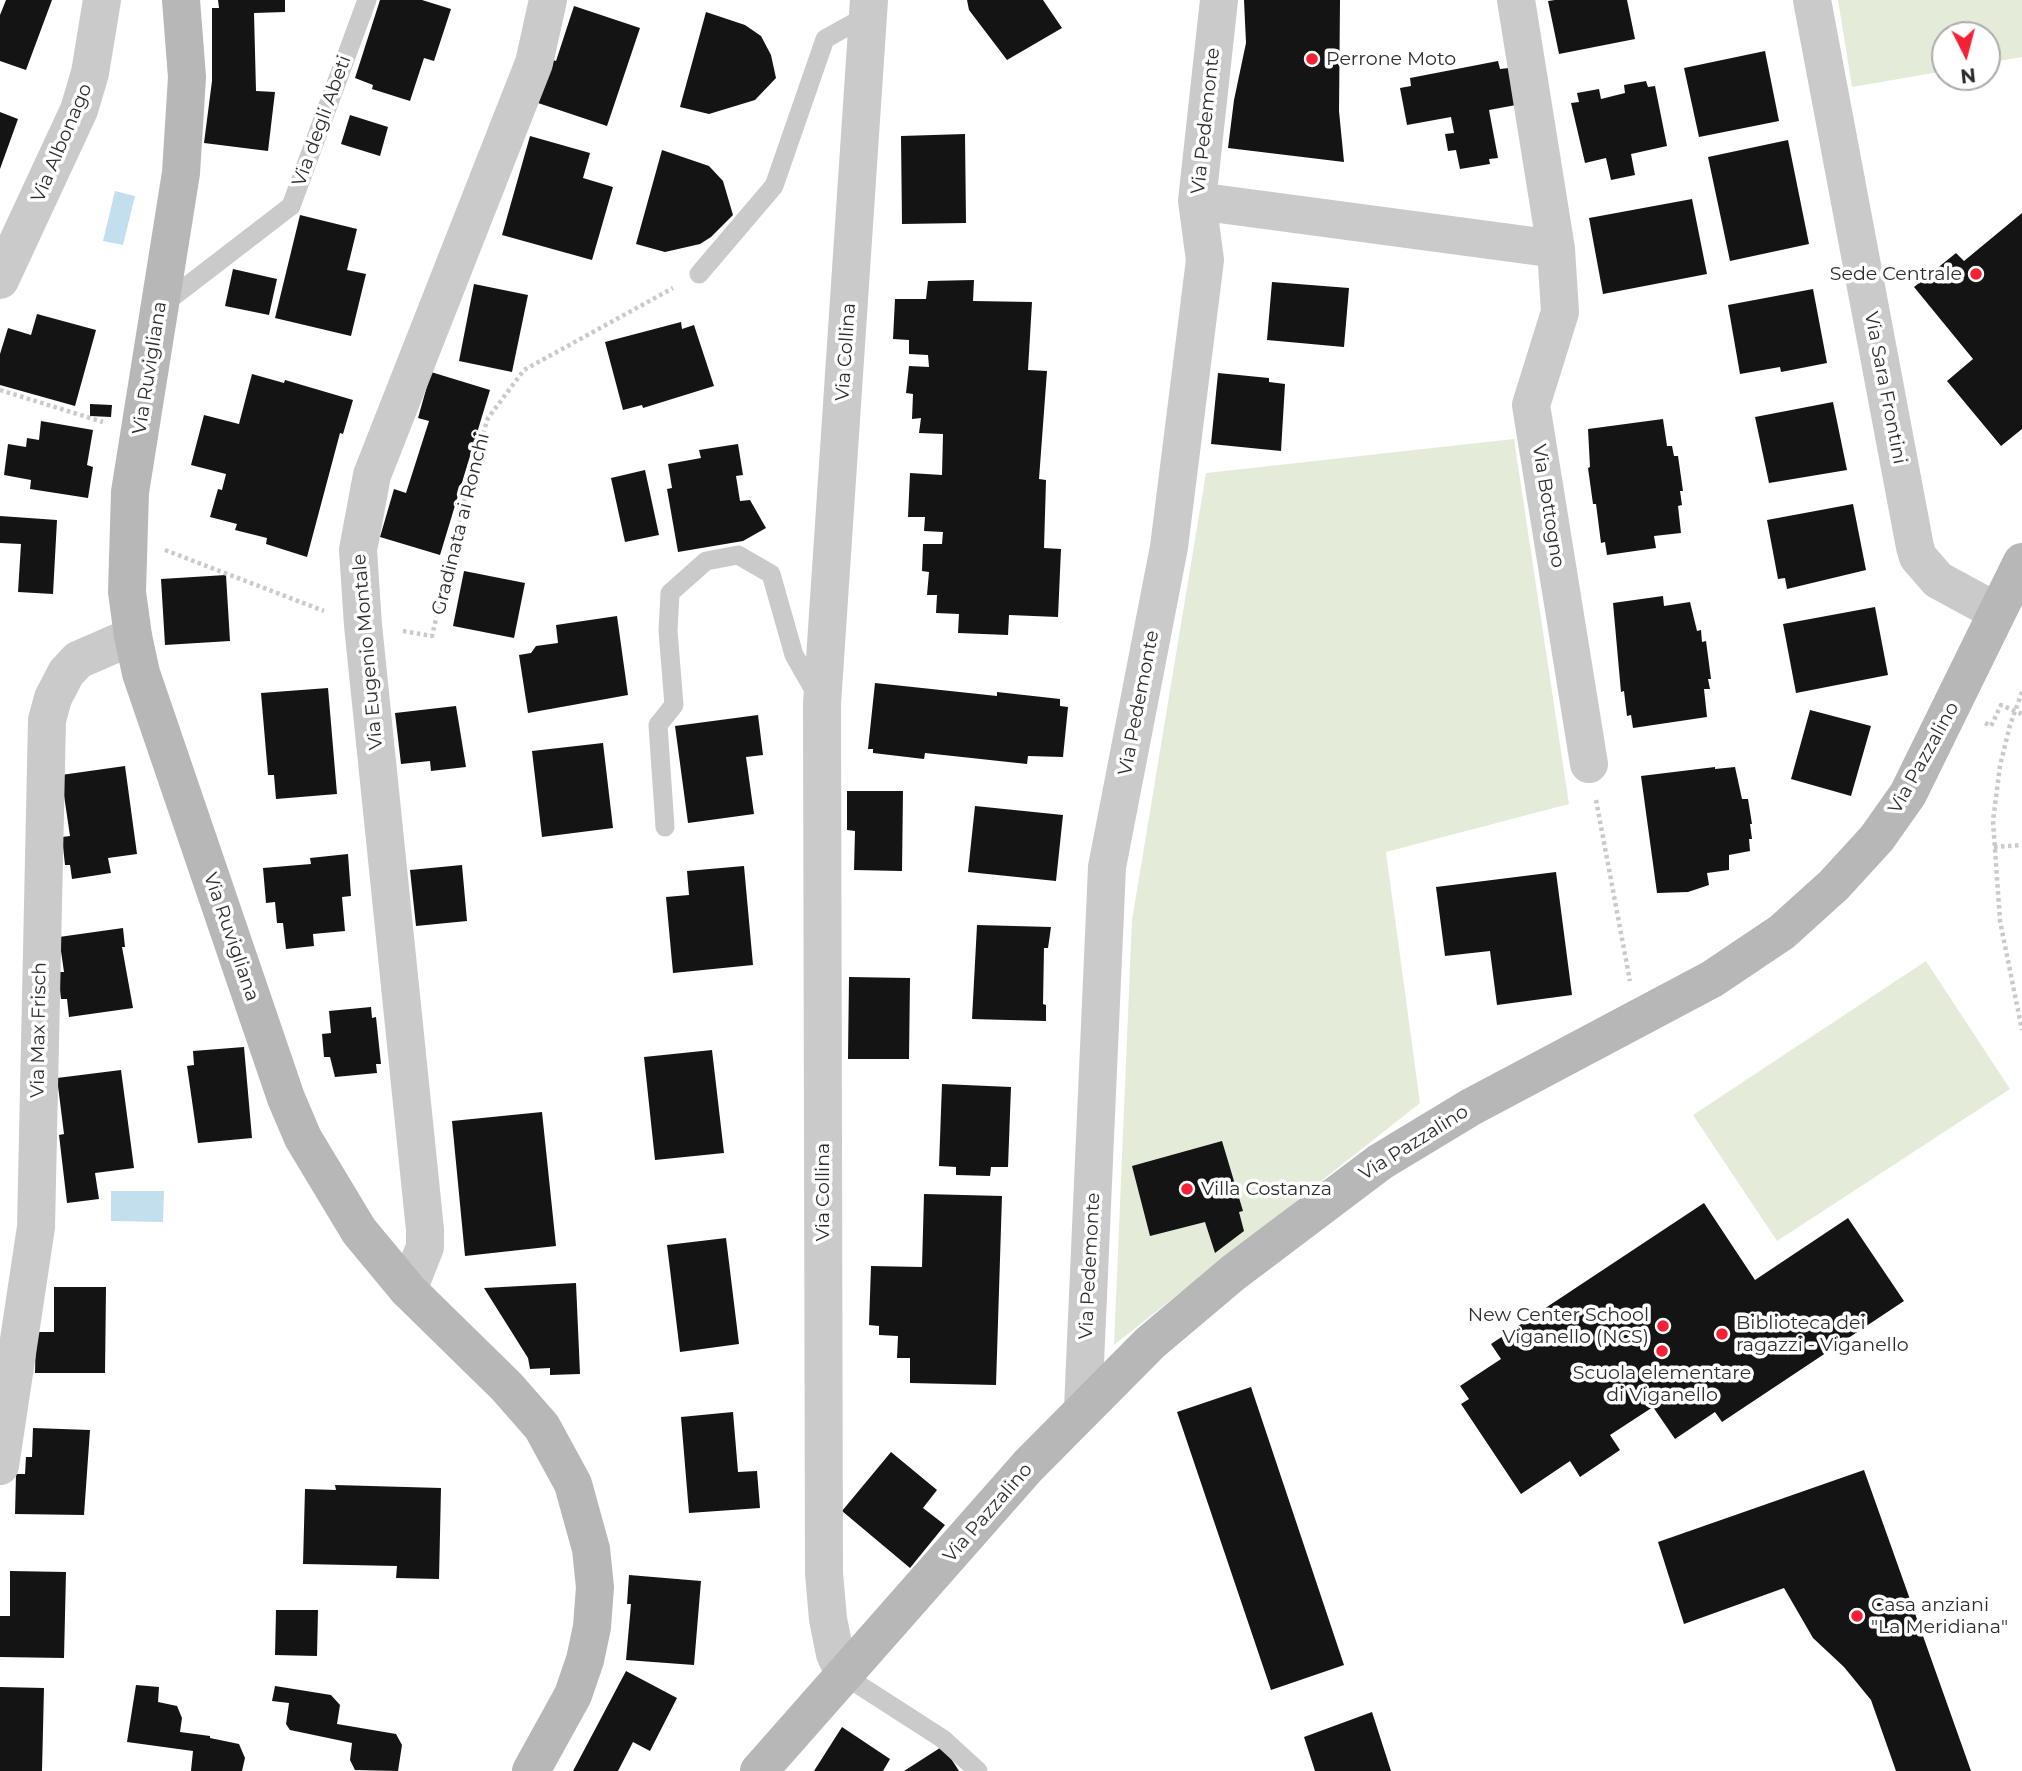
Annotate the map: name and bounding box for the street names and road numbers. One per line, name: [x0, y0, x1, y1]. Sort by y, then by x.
street label: Via Pedemonte: [1187, 47, 1225, 195]
street label: Via degli Abeti: [288, 52, 356, 190]
street label: Via Albonago: [27, 80, 97, 206]
street label: Via Ruvigliana: [128, 300, 172, 436]
street label: Via Collina: [831, 302, 861, 402]
street label: Via Sara Frontini: [1859, 310, 1911, 466]
street label: Gradinata ai Ronchi: [427, 431, 495, 617]
street label: Via Bottogno: [1527, 443, 1569, 569]
street label: Via Eugenio Montale: [348, 553, 388, 751]
street label: Via Pedemonte: [1114, 629, 1164, 777]
street label: Via Pazzalino: [1884, 698, 1964, 818]
street label: Via Ruvigliana: [198, 870, 264, 1004]
street label: Via Max Frisch: [26, 962, 52, 1098]
street label: Via Pazzalino: [1355, 1100, 1473, 1186]
street label: Via Collina: [812, 1143, 834, 1241]
street label: Via Pedemonte: [1075, 1192, 1105, 1340]
street label: Via Pazzalino: [939, 1459, 1037, 1567]

